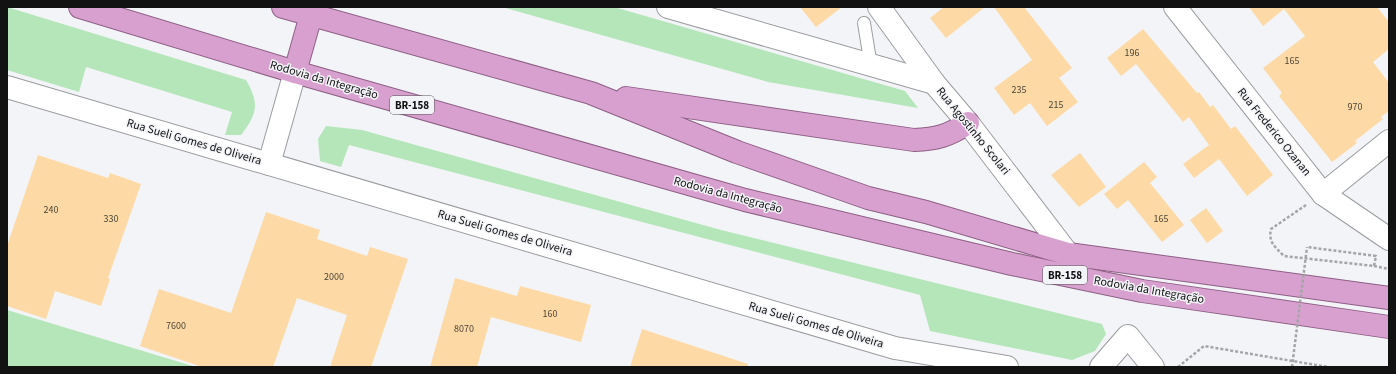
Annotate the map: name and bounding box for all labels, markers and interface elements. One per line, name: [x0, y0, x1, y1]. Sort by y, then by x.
house number: 196: [1125, 46, 1139, 60]
house number: 165: [1285, 54, 1299, 68]
street label: Rodovia da Integração: [268, 56, 380, 104]
street label: Rua Agostinho Scolari: [932, 83, 1014, 179]
house number: 235: [1012, 83, 1026, 97]
street label: Rua Frederico Ozanan: [1233, 84, 1315, 180]
road number: BR-158: [390, 96, 434, 114]
house number: 215: [1049, 98, 1063, 112]
house number: 970: [1348, 100, 1362, 114]
street label: Rua Sueli Gomes de Oliveira: [124, 115, 264, 169]
street label: Rodovia da Integração: [672, 172, 784, 218]
house number: 240: [44, 203, 58, 217]
street label: Rua Sueli Gomes de Oliveira: [435, 206, 575, 260]
house number: 330: [104, 212, 118, 226]
house number: 165: [1154, 212, 1168, 226]
road number: BR-158: [1043, 266, 1087, 284]
house number: 2000: [324, 270, 344, 284]
street label: Rodovia da Integração: [1092, 272, 1206, 308]
street label: Rua Sueli Gomes de Oliveira: [746, 298, 886, 352]
house number: 160: [543, 307, 557, 321]
house number: 7600: [166, 319, 186, 333]
house number: 8070: [454, 322, 474, 336]

